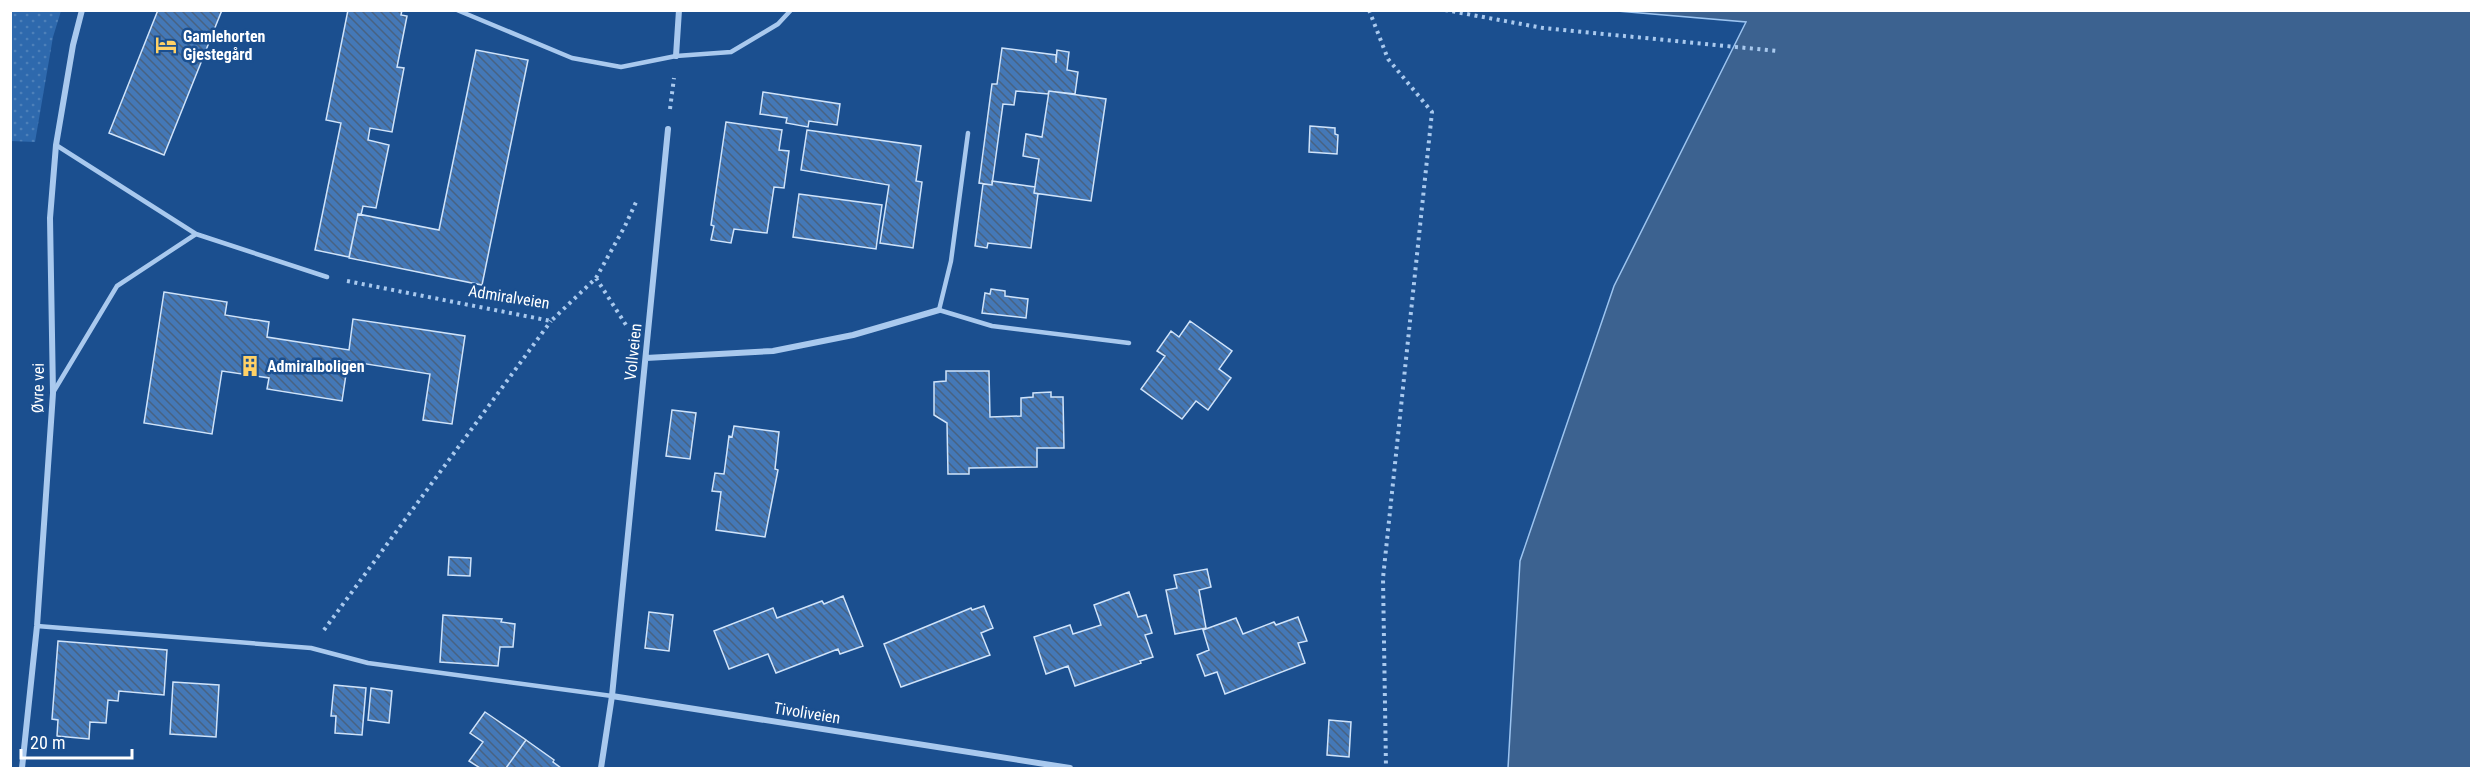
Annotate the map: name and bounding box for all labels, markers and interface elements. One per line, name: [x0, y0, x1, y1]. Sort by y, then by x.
place label: Gamlehorten Gjestegård: [183, 27, 266, 64]
hotel icon: Gamlehorten Gjestegård: [154, 33, 178, 57]
street label: Admiralveien: [467, 281, 551, 313]
street label: Vollveien: [621, 323, 645, 381]
building icon: Admiralboligen: [238, 354, 262, 378]
place label: Admiralboligen: [267, 357, 365, 376]
street label: Øvre vei: [28, 363, 48, 413]
street label: Tivoliveien: [772, 698, 842, 728]
scale bar: [21, 722, 132, 760]
text: 20 m: [30, 732, 65, 753]

